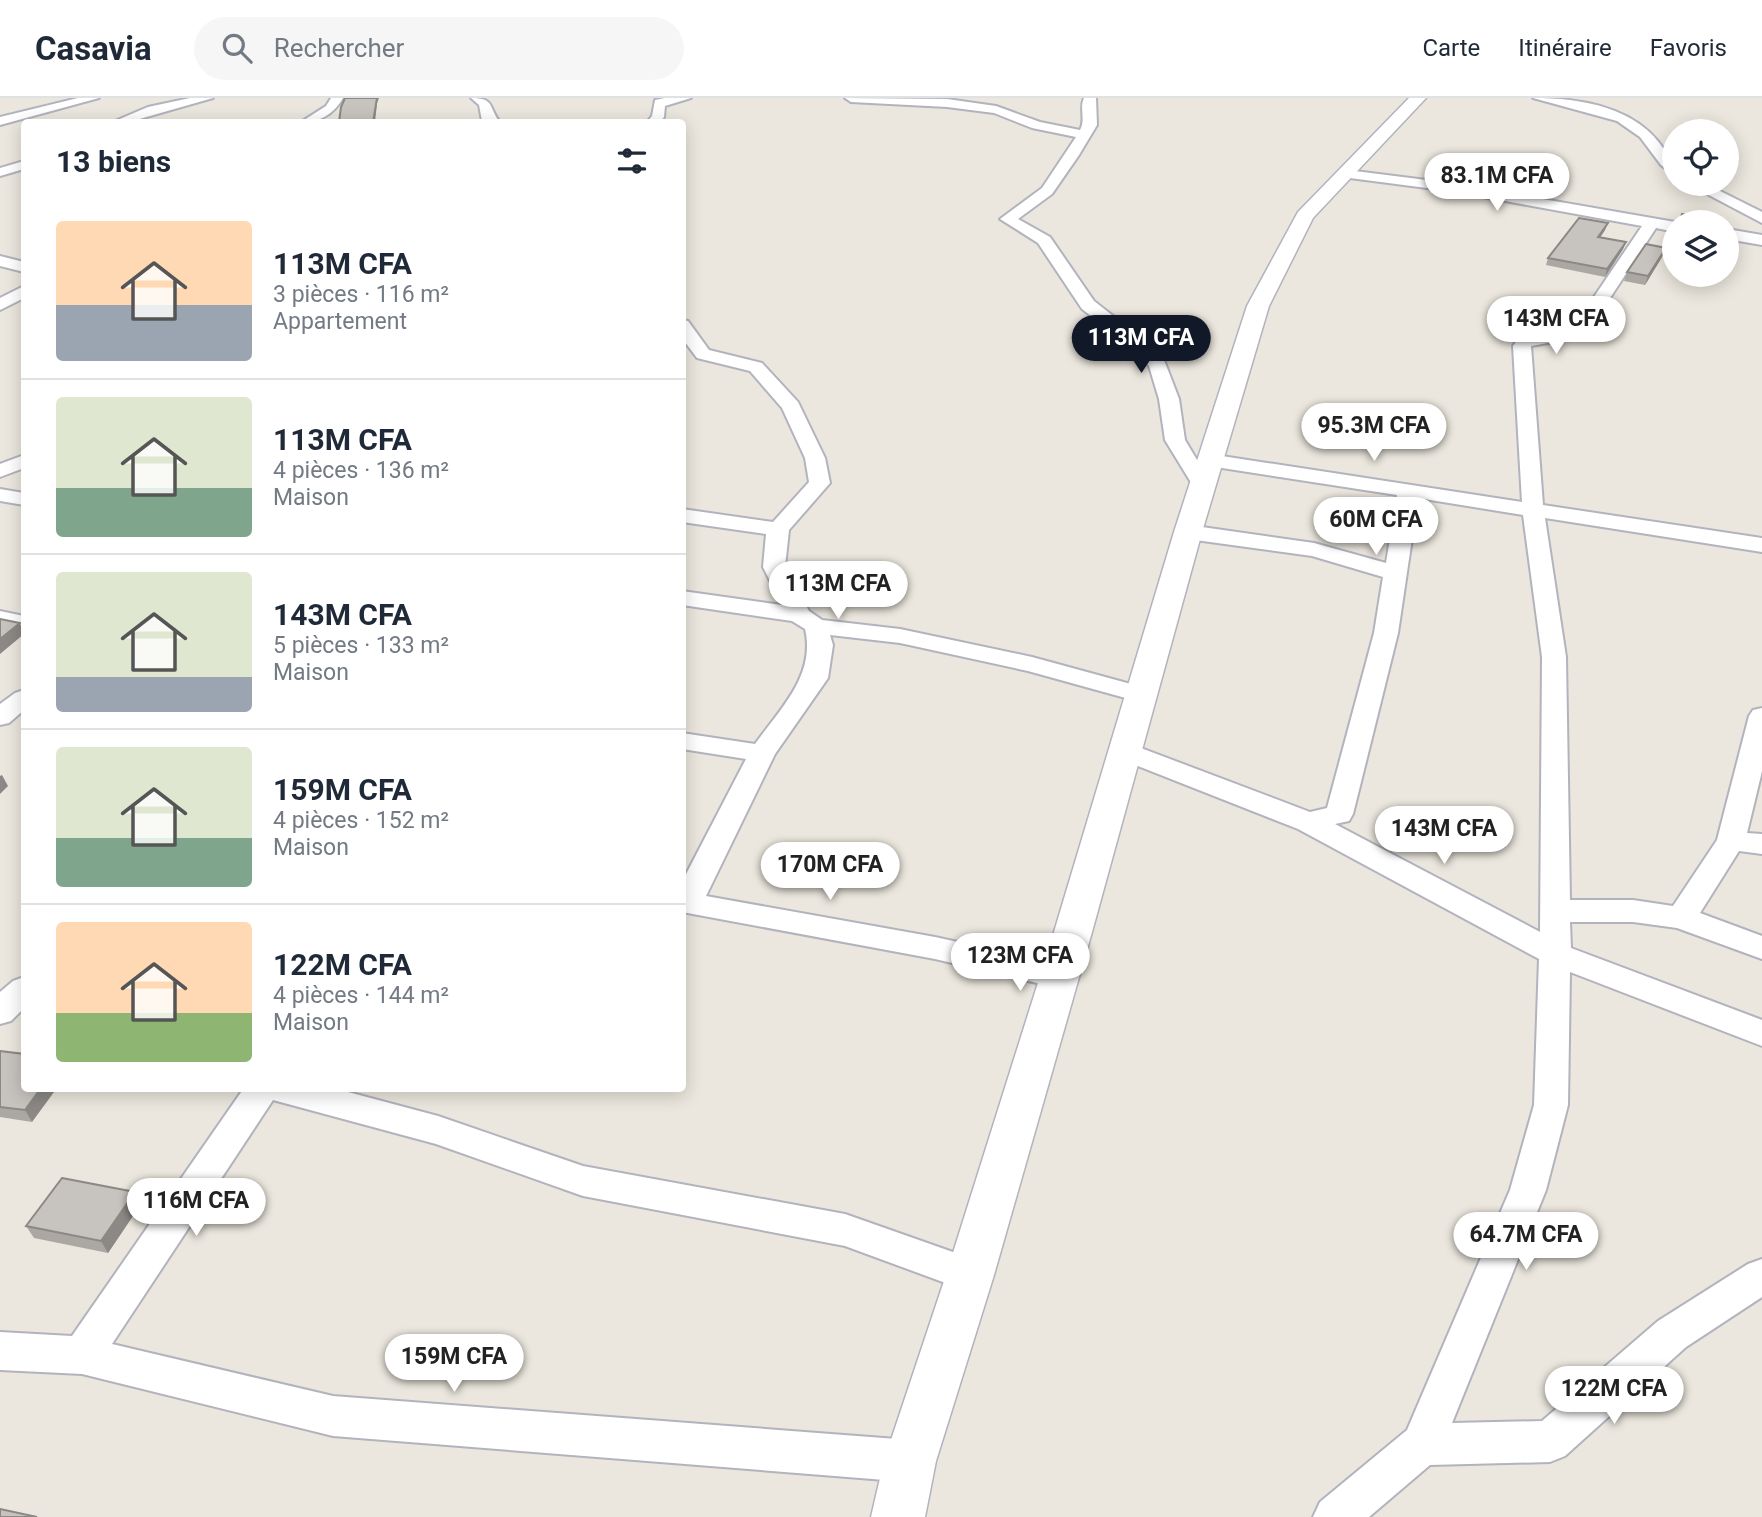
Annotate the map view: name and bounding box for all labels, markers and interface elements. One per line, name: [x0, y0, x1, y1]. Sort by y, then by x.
search box: [194, 17, 684, 80]
text: Casavia: [35, 29, 152, 68]
icon: search: [218, 29, 256, 67]
text: Rechercher: [274, 33, 404, 63]
text: Carte: [1422, 34, 1480, 62]
text: Itinéraire: [1518, 34, 1612, 62]
text: Favoris: [1650, 34, 1727, 62]
map controls: [1662, 119, 1739, 287]
button: locate: [1662, 119, 1739, 196]
icon: filters: [613, 142, 651, 180]
text: 13 biens: [56, 144, 171, 179]
pin: 83.1M CFA: [1417, 153, 1577, 213]
text: 83.1M CFA: [1440, 162, 1554, 189]
button: layers: [1662, 210, 1739, 287]
text: 113M CFA: [273, 246, 412, 281]
icon: home: [112, 249, 196, 333]
text: 3 pièces · 116 m²: [273, 281, 449, 308]
pin: 143M CFA: [1484, 296, 1628, 356]
text: 143M CFA: [1503, 305, 1609, 332]
text: Appartement: [273, 308, 407, 335]
pin: 113M CFA: [1069, 316, 1213, 375]
text: 113M CFA: [1088, 324, 1194, 351]
pin: 95.3M CFA: [1294, 404, 1454, 463]
text: 95.3M CFA: [1317, 412, 1431, 439]
text: 113M CFA: [273, 422, 412, 457]
icon: home: [112, 425, 196, 509]
text: 4 pièces · 136 m²: [273, 457, 449, 484]
text: Maison: [273, 484, 349, 511]
pin: 60M CFA: [1311, 498, 1441, 557]
text: 60M CFA: [1329, 506, 1423, 533]
pin: 113M CFA: [766, 561, 910, 621]
text: 113M CFA: [785, 570, 891, 597]
text: 143M CFA: [273, 597, 412, 632]
icon: home: [112, 600, 196, 684]
text: 5 pièces · 133 m²: [273, 632, 449, 659]
text: Maison: [273, 659, 349, 686]
text: 159M CFA: [273, 772, 412, 807]
icon: home: [112, 775, 196, 859]
pin: 143M CFA: [1372, 806, 1516, 866]
text: 4 pièces · 152 m²: [273, 807, 449, 834]
text: 143M CFA: [1391, 815, 1497, 842]
text: Maison: [273, 834, 349, 861]
pin: 170M CFA: [758, 842, 902, 902]
text: 170M CFA: [777, 851, 883, 878]
pin: 123M CFA: [948, 934, 1092, 993]
text: 123M CFA: [967, 942, 1073, 969]
text: 122M CFA: [273, 947, 412, 982]
icon: home: [112, 950, 196, 1034]
text: 4 pièces · 144 m²: [273, 982, 449, 1009]
text: Maison: [273, 1009, 349, 1036]
pin: 116M CFA: [124, 1178, 268, 1238]
text: 116M CFA: [143, 1187, 249, 1214]
pin: 64.7M CFA: [1446, 1212, 1606, 1272]
text: 64.7M CFA: [1469, 1221, 1583, 1248]
pin: 159M CFA: [382, 1334, 526, 1394]
text: 159M CFA: [401, 1343, 507, 1370]
pin: 122M CFA: [1542, 1366, 1686, 1426]
text: 122M CFA: [1561, 1375, 1667, 1402]

